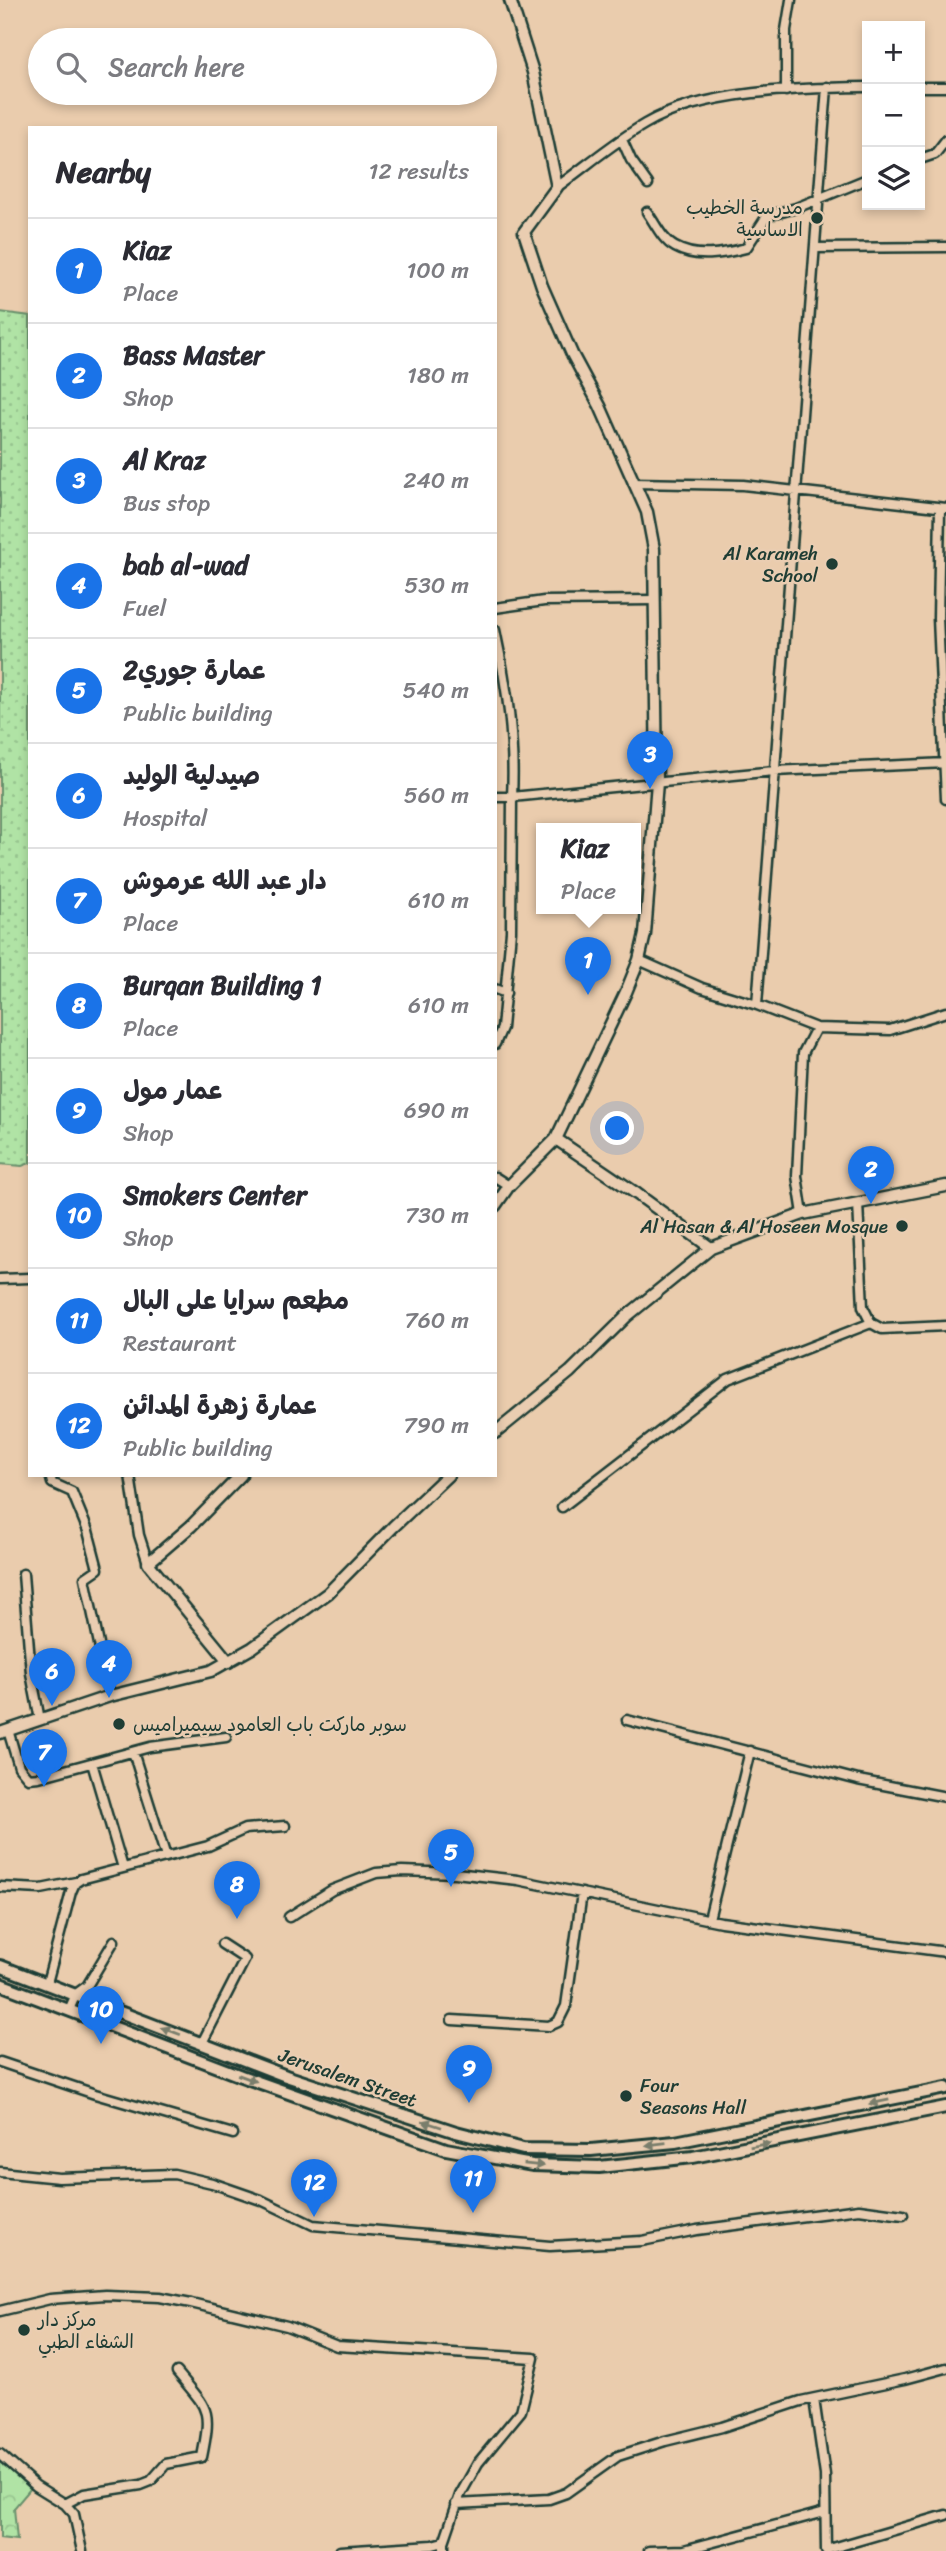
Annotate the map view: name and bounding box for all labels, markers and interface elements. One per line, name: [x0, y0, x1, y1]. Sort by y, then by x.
map controls: [862, 21, 925, 210]
button: +: [862, 21, 925, 84]
search box: [28, 28, 497, 105]
text: Search here: [108, 44, 245, 90]
icon: search: [52, 48, 90, 86]
button: −: [862, 84, 925, 147]
text: Nearby: [56, 145, 151, 199]
button: layers: [862, 147, 925, 210]
text: 12 results: [369, 151, 469, 192]
place label: مدرسة الخطيب الاساسية: [686, 191, 803, 246]
marker: مدرسة الخطيب الاساسية: [809, 210, 825, 226]
text: Kiaz: [123, 227, 171, 273]
text: 1: [74, 250, 84, 291]
text: 100 m: [406, 250, 469, 291]
text: Place: [123, 273, 178, 314]
text: Bass Master: [123, 332, 264, 378]
text: 2: [72, 355, 86, 396]
text: 180 m: [407, 355, 469, 396]
text: Shop: [123, 378, 173, 419]
text: Al Kraz: [123, 437, 206, 483]
text: 3: [73, 460, 85, 501]
text: 240 m: [403, 460, 469, 501]
text: Bus stop: [123, 483, 210, 524]
place label: Al Karameh School: [722, 537, 819, 592]
text: bab al-wad: [123, 542, 248, 588]
marker: Al Karameh School: [824, 556, 840, 572]
text: 4: [72, 565, 86, 606]
text: 530 m: [404, 565, 469, 606]
text: Fuel: [123, 588, 166, 629]
text: عمارة جوري2: [123, 647, 267, 693]
text: 5: [72, 670, 86, 711]
text: 540 m: [402, 670, 469, 711]
text: Public building: [123, 693, 273, 734]
pin: 3: [627, 731, 673, 789]
text: صيدلية الوليد: [123, 752, 260, 798]
text: 6: [72, 775, 86, 816]
text: 560 m: [404, 775, 469, 816]
text: Hospital: [123, 798, 207, 839]
popup: [536, 823, 641, 914]
text: Kiaz: [561, 825, 609, 871]
text: دار عبد الله عرموش: [123, 857, 327, 903]
text: Place: [561, 871, 616, 912]
text: 7: [72, 880, 86, 921]
text: 610 m: [408, 880, 469, 921]
text: Place: [123, 903, 178, 944]
pin: 1: [565, 937, 611, 995]
text: Burqan Building 1: [123, 962, 322, 1008]
text: 8: [72, 985, 86, 1026]
text: 610 m: [408, 985, 469, 1026]
text: Place: [123, 1008, 178, 1049]
text: عمار مول: [123, 1067, 224, 1113]
text: 9: [72, 1090, 86, 1131]
text: 690 m: [404, 1090, 469, 1131]
your location: [600, 1111, 634, 1145]
text: Shop: [123, 1113, 173, 1154]
pin: 2: [848, 1146, 894, 1204]
text: Smokers Center: [123, 1172, 306, 1218]
text: 10: [67, 1195, 91, 1236]
text: 730 m: [405, 1195, 469, 1236]
place label: Al Hasan & Al Hoseen Mosque: [639, 1210, 888, 1243]
text: Shop: [123, 1218, 173, 1259]
marker: Al Hasan & Al Hoseen Mosque: [894, 1218, 910, 1234]
text: مطعم سرايا على البال: [123, 1277, 349, 1323]
text: 11: [69, 1300, 89, 1341]
text: 760 m: [405, 1300, 469, 1341]
text: Restaurant: [123, 1323, 237, 1364]
text: عمارة زهرة المدائن: [123, 1382, 318, 1428]
text: 12: [67, 1405, 91, 1446]
text: 790 m: [404, 1405, 469, 1446]
text: Public building: [123, 1428, 273, 1469]
pin: 4: [86, 1640, 132, 1698]
pin: 6: [29, 1648, 75, 1706]
place label: سوبر ماركت باب العامود سيميراميس: [133, 1708, 407, 1741]
marker: سوبر ماركت باب العامود سيميراميس: [111, 1716, 127, 1732]
pin: 7: [21, 1729, 67, 1787]
pin: 5: [428, 1829, 474, 1887]
pin: 8: [214, 1861, 260, 1919]
pin: 10: [78, 1986, 124, 2044]
one-way arrow: [161, 2026, 182, 2037]
street label: Jerusalem Street: [273, 2038, 422, 2117]
pin: 9: [446, 2045, 492, 2103]
place label: Four Seasons Hall: [640, 2069, 747, 2124]
one-way arrow: [236, 2073, 257, 2084]
marker: Four Seasons Hall: [618, 2088, 634, 2104]
one-way arrow: [868, 2096, 890, 2107]
one-way arrow: [421, 2118, 442, 2129]
one-way arrow: [644, 2138, 666, 2149]
one-way arrow: [749, 2139, 771, 2150]
pin: 11: [450, 2155, 496, 2213]
pin: 12: [291, 2159, 337, 2217]
one-way arrow: [523, 2159, 545, 2170]
place label: مركز دار الشفاء الطبي: [36, 2303, 134, 2358]
marker: مركز دار الشفاء الطبي: [16, 2322, 32, 2338]

